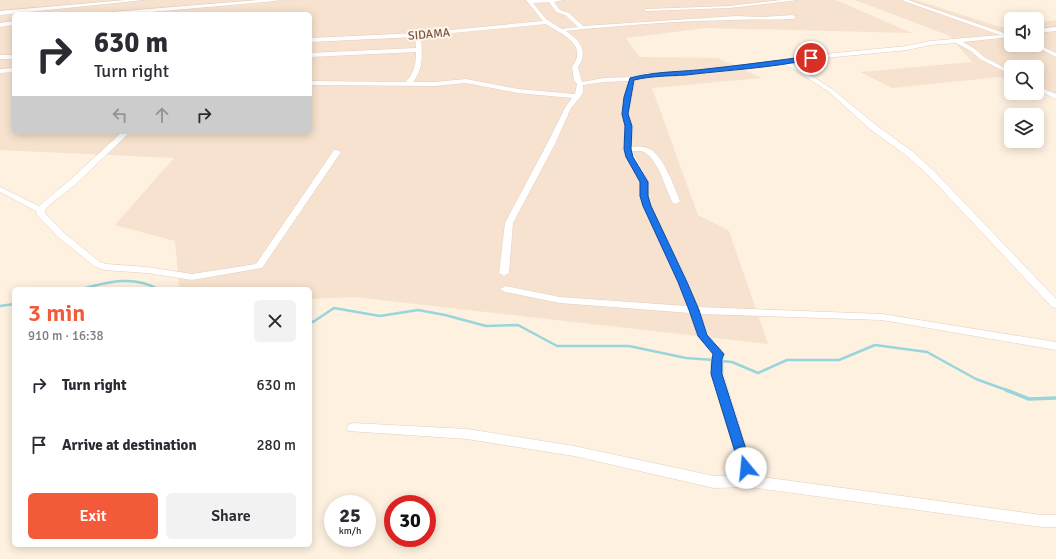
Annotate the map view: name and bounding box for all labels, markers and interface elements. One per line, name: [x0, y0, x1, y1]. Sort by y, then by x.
map controls: [1004, 12, 1044, 148]
button: sound: [1004, 12, 1044, 52]
street label: SIDAMA: [407, 25, 451, 44]
text: 630 m: [94, 26, 168, 60]
icon: right: [28, 28, 80, 80]
pin: [794, 41, 828, 75]
icon: arrive: [800, 47, 822, 69]
text: Turn right: [94, 60, 169, 82]
button: search: [1004, 60, 1044, 100]
icon: left: [109, 104, 131, 126]
icon: ahead: [151, 104, 173, 126]
icon: right: [193, 104, 215, 126]
button: layers: [1004, 108, 1044, 148]
text: 3 min: [28, 298, 85, 328]
button: close: [254, 300, 296, 342]
text: 910 m · 16:38: [28, 328, 104, 344]
icon: right: [28, 374, 50, 396]
text: Turn right: [62, 376, 127, 394]
text: 630 m: [256, 376, 296, 394]
icon: arrive: [28, 434, 50, 456]
text: Arrive at destination: [62, 436, 197, 454]
text: 280 m: [256, 436, 296, 454]
position arrow: [725, 447, 767, 489]
button: Exit: [28, 493, 158, 539]
button: Share: [166, 493, 296, 539]
speed limit sign: 30: [384, 495, 436, 547]
text: 25: [339, 503, 361, 528]
text: km/h: [339, 525, 361, 537]

